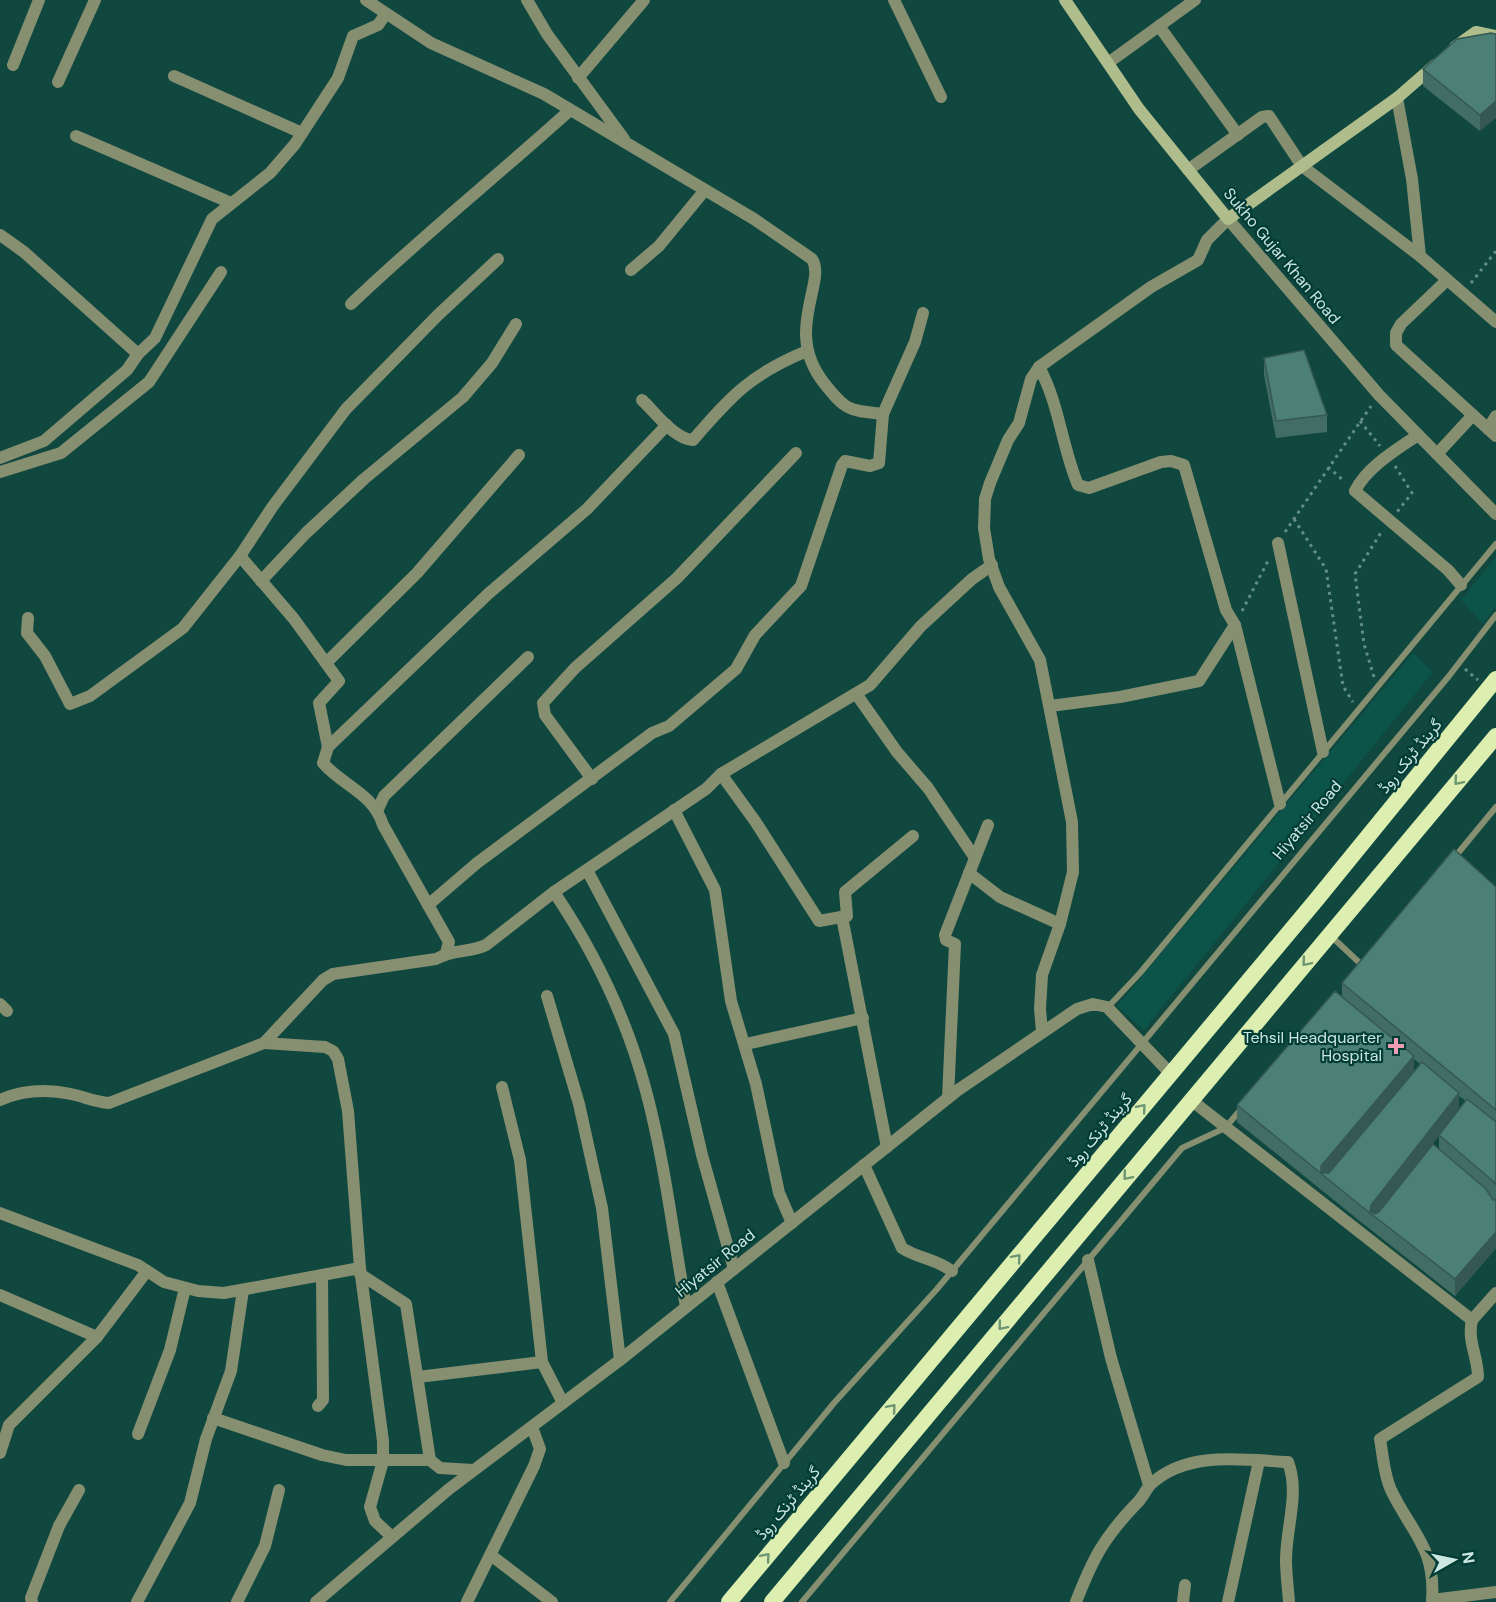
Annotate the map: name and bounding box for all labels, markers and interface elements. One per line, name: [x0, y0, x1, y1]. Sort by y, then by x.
street label: Sukho Gujar Khan Road: [1219, 184, 1345, 328]
street label: گرینڈ ٹرنک روڈ: [1373, 714, 1447, 798]
one-way arrow: [1455, 774, 1466, 785]
street label: Hiyatsir Road: [1268, 776, 1346, 864]
one-way arrow: [1302, 955, 1313, 966]
place label: Tehsil Headquarter Hospital: [1243, 1027, 1382, 1066]
marker: Tehsil Headquarter Hospital: [1387, 1037, 1405, 1055]
street label: گرینڈ ٹرنک روڈ: [1063, 1089, 1137, 1171]
one-way arrow: [1134, 1104, 1145, 1115]
one-way arrow: [1124, 1169, 1135, 1180]
street label: Hiyatsir Road: [671, 1224, 759, 1302]
one-way arrow: [1009, 1254, 1020, 1265]
one-way arrow: [999, 1319, 1010, 1330]
one-way arrow: [884, 1403, 895, 1414]
street label: گرینڈ ٹرنک روڈ: [751, 1462, 825, 1544]
north arrow: [1424, 1530, 1484, 1590]
text: N: [1457, 1550, 1480, 1565]
one-way arrow: [759, 1553, 770, 1564]

